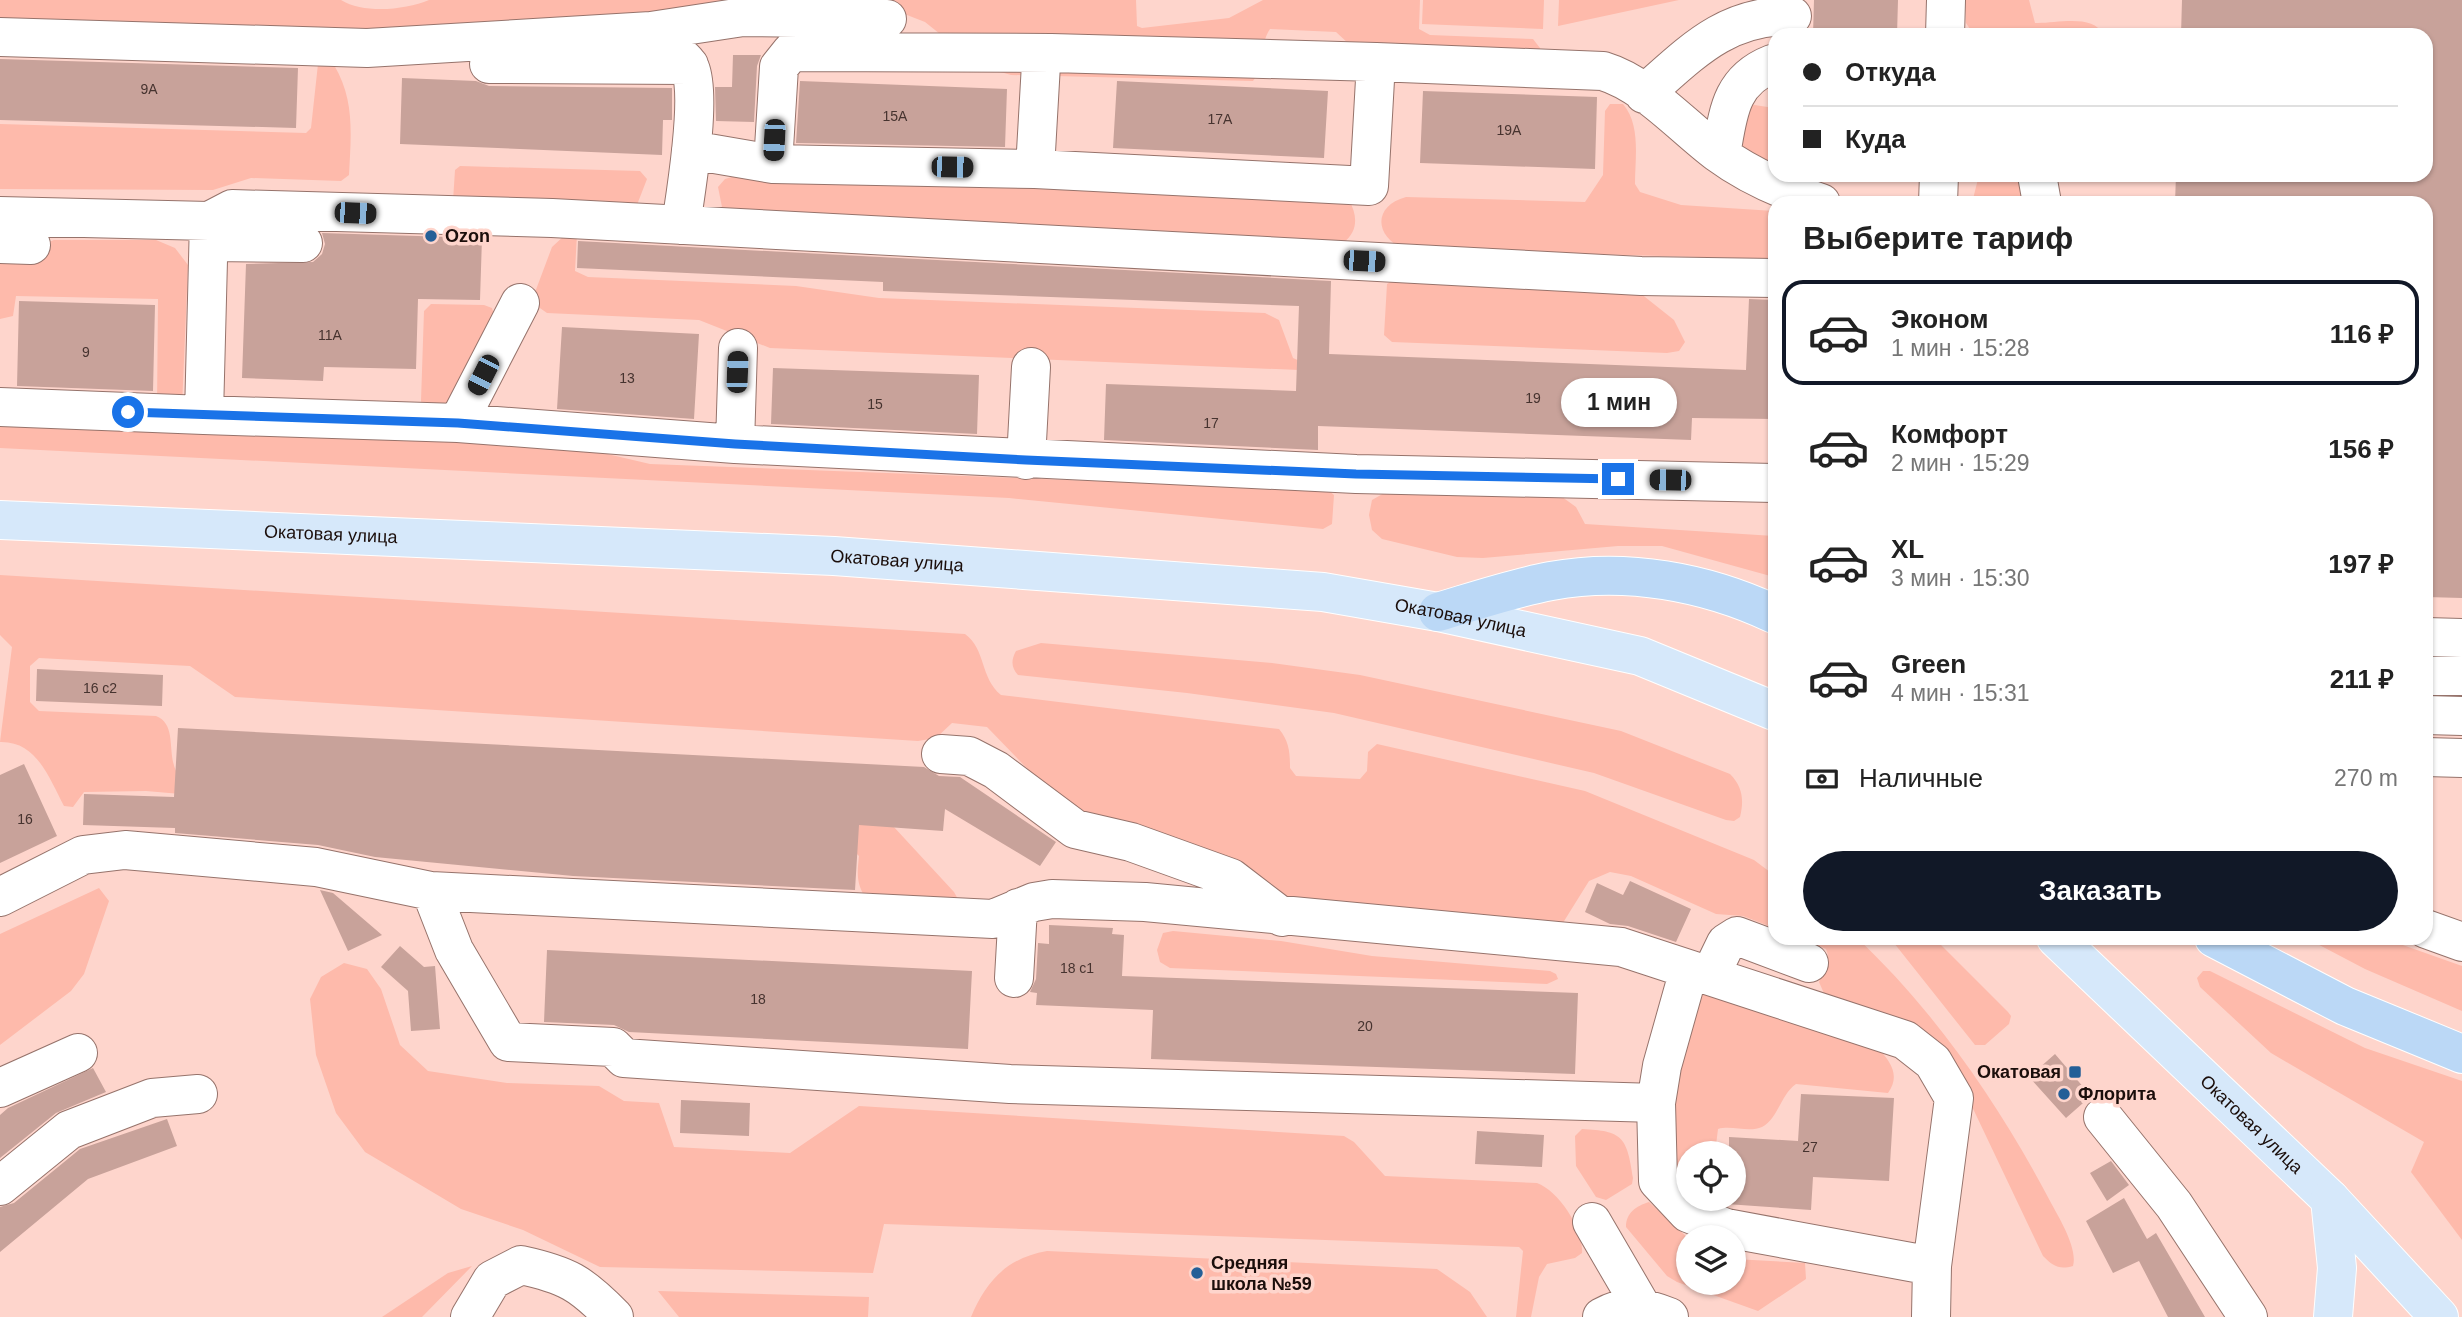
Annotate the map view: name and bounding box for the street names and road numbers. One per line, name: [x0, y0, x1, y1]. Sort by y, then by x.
street label: Окатовая улица: [263, 521, 399, 547]
street label: Окатовая улица: [830, 546, 965, 576]
street label: Окатовая улица: [1393, 595, 1529, 641]
street label: Окатовая улица: [2196, 1071, 2307, 1178]

